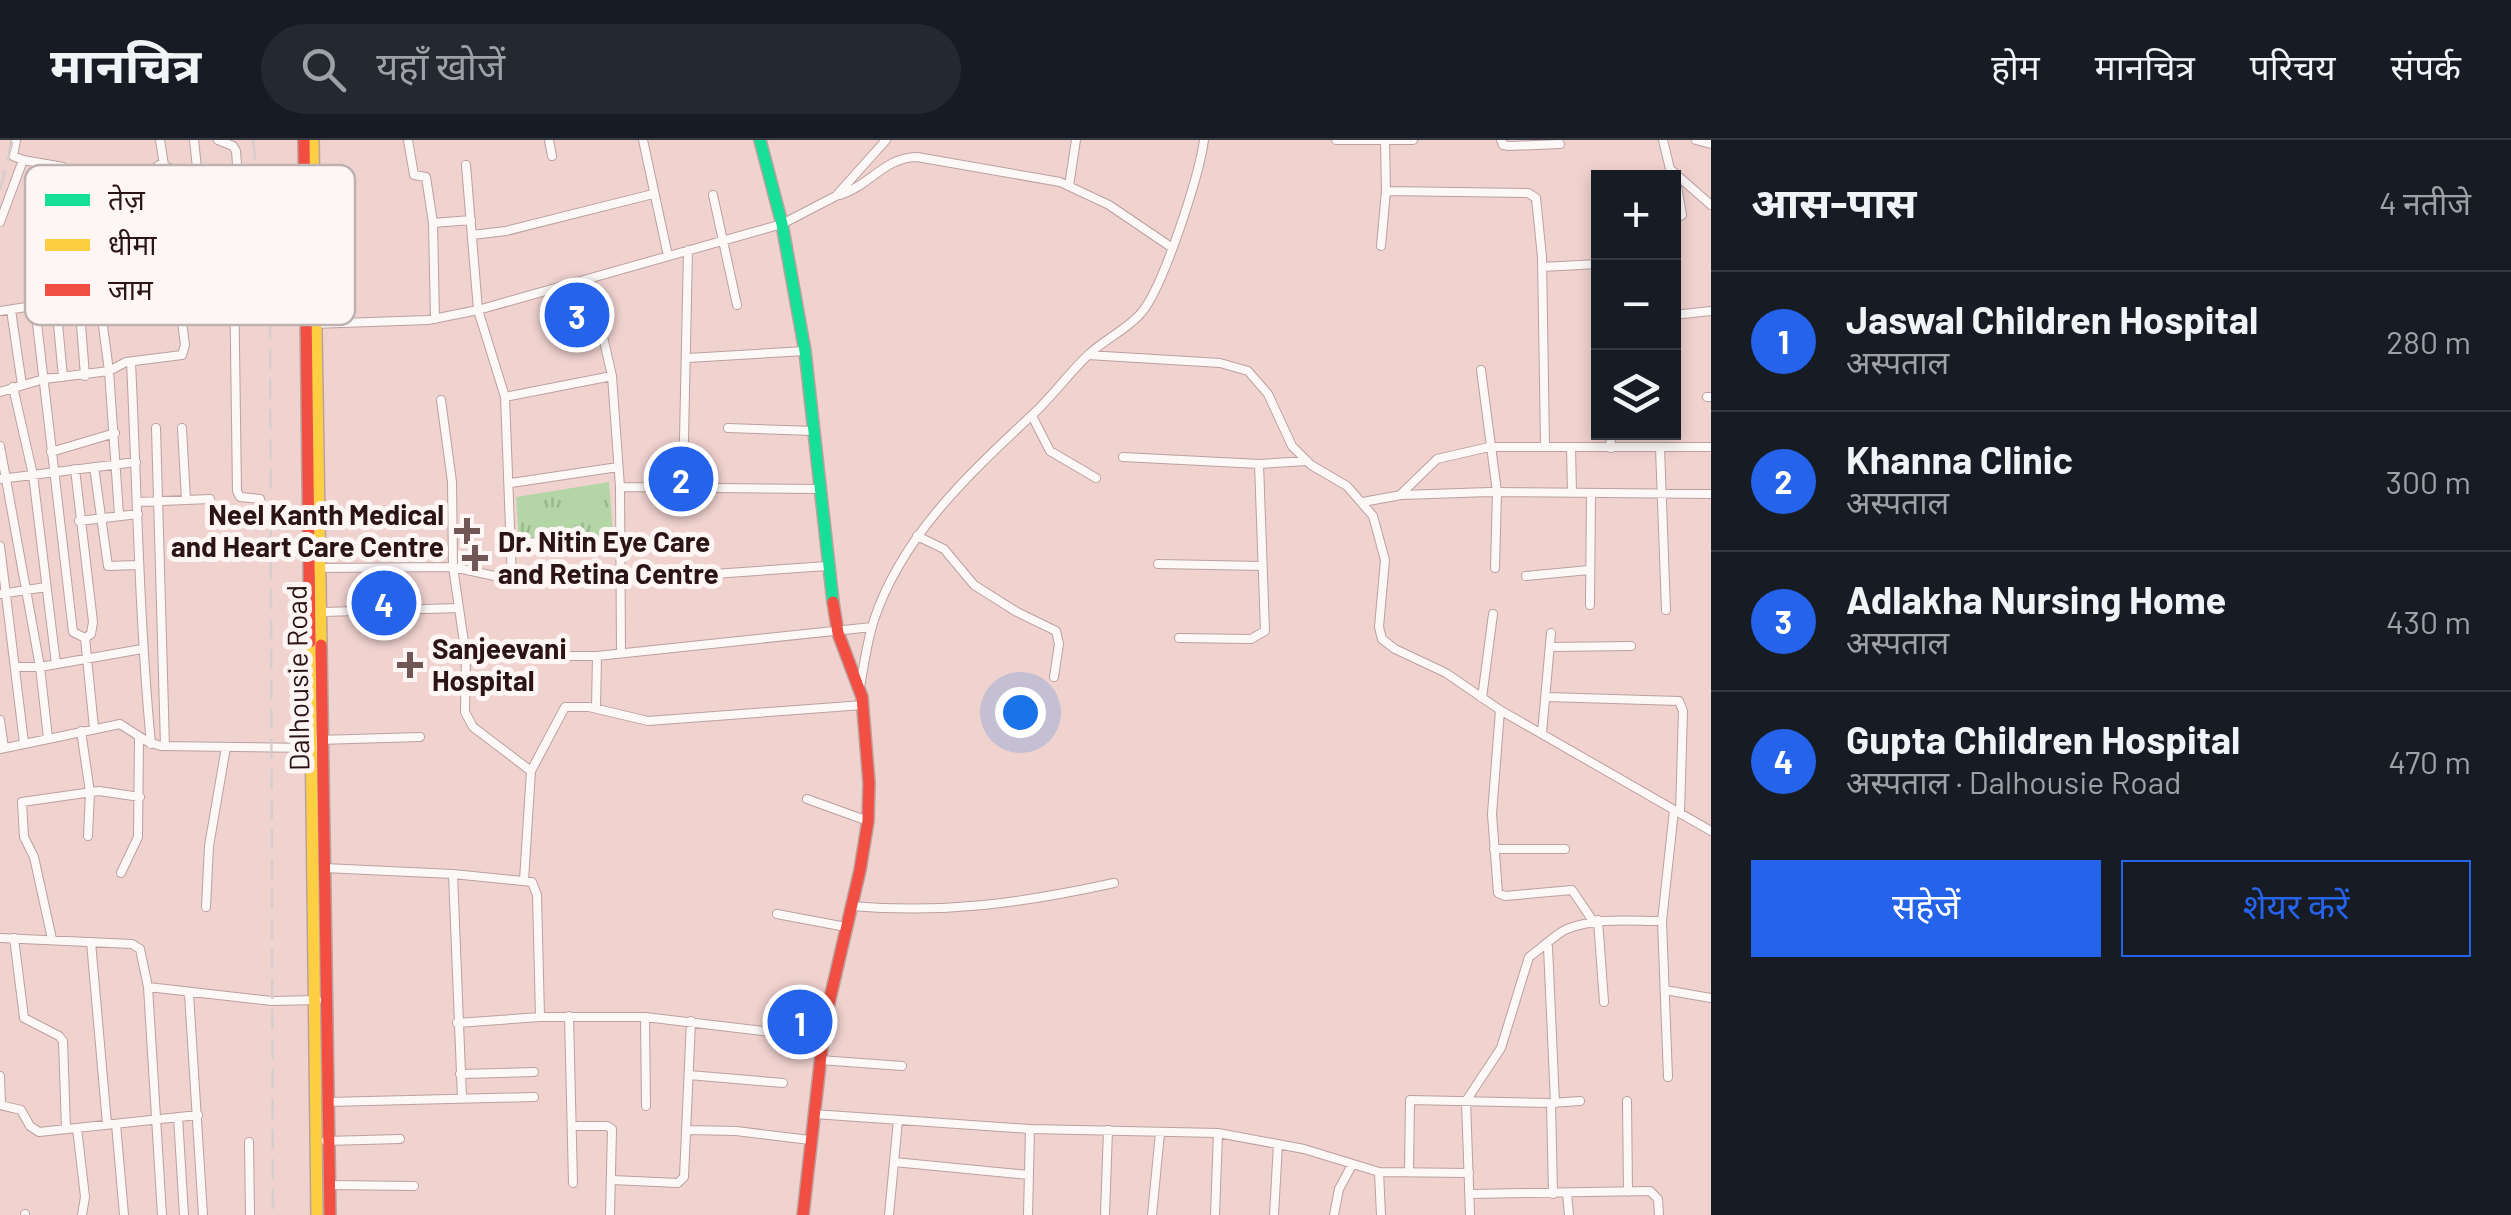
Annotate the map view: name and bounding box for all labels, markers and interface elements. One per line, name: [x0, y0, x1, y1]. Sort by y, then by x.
search box: [261, 24, 961, 114]
text: मानचित्र: [50, 35, 201, 93]
icon: search: [296, 42, 351, 97]
text: यहाँ खोजें: [376, 42, 505, 88]
text: होम: [1991, 45, 2040, 87]
text: मानचित्र: [2095, 45, 2195, 87]
text: परिचय: [2250, 45, 2336, 87]
text: संपर्क: [2391, 45, 2461, 87]
legend: [25, 165, 355, 325]
map controls: [1591, 170, 1681, 440]
button: +: [1591, 170, 1681, 260]
text: आस-पास: [1751, 176, 1916, 226]
text: तेज़: [108, 182, 146, 216]
text: 4 नतीजे: [2379, 183, 2471, 221]
text: धीमा: [108, 227, 157, 261]
button: −: [1591, 260, 1681, 350]
text: जाम: [108, 272, 154, 306]
pin: 3: [544, 278, 610, 352]
text: Jaswal Children Hospital: [1846, 296, 2258, 342]
text: 1: [1778, 322, 1789, 360]
text: 280 m: [2386, 322, 2471, 360]
text: अस्पताल: [1846, 342, 1949, 380]
button: layers: [1591, 350, 1681, 440]
text: Khanna Clinic: [1846, 436, 2073, 482]
pin: 2: [648, 442, 714, 516]
text: 2: [1775, 462, 1792, 500]
text: 300 m: [2385, 462, 2471, 500]
text: अस्पताल: [1846, 482, 1949, 520]
place label: Neel Kanth Medical and Heart Care Centre: [171, 497, 444, 563]
marker: Neel Kanth Medical and Heart Care Centre: [454, 518, 480, 544]
place label: Dr. Nitin Eye Care and Retina Centre: [498, 524, 719, 590]
marker: Dr. Nitin Eye Care and Retina Centre: [462, 545, 488, 571]
pin: 4: [352, 566, 416, 640]
text: Adlakha Nursing Home: [1846, 576, 2226, 622]
street label: Dalhousie Road: [278, 585, 316, 771]
text: 3: [1775, 602, 1792, 640]
text: 430 m: [2386, 602, 2471, 640]
text: अस्पताल: [1846, 622, 1949, 660]
place label: Sanjeevani Hospital: [432, 631, 567, 697]
marker: Sanjeevani Hospital: [397, 652, 423, 678]
your location: [995, 687, 1046, 738]
text: Gupta Children Hospital: [1846, 716, 2240, 762]
text: 4: [1774, 742, 1793, 780]
text: 470 m: [2388, 742, 2471, 780]
text: अस्पताल · Dalhousie Road: [1846, 762, 2182, 800]
button: सहेजें: [1751, 860, 2101, 957]
button: शेयर करें: [2121, 860, 2471, 957]
pin: 1: [768, 984, 832, 1060]

